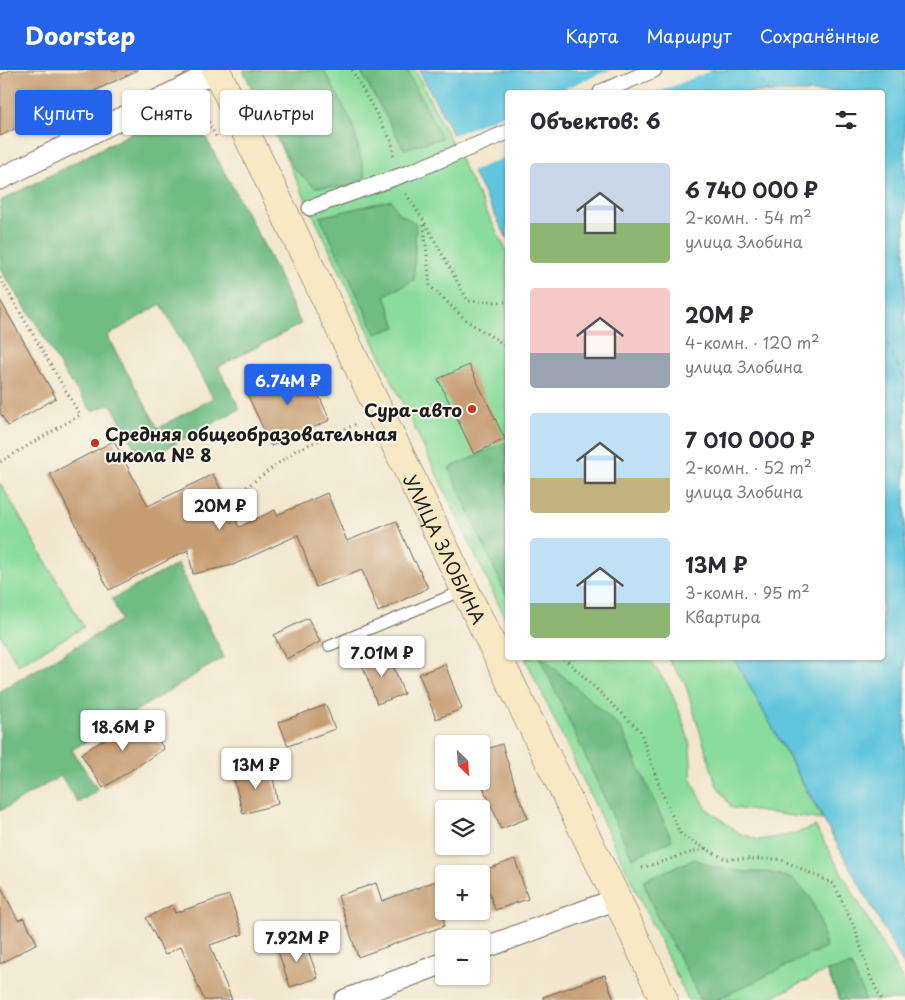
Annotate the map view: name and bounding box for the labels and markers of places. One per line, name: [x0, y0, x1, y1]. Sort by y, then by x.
pin: 6.74M ₽: [242, 364, 334, 406]
place label: Сура-авто: [364, 396, 462, 423]
marker: Сура-авто: [466, 403, 478, 415]
place label: Средняя общеобразовательная школа № 8: [105, 420, 397, 468]
marker: Средняя общеобразовательная школа № 8: [89, 437, 101, 449]
pin: 20M ₽: [185, 488, 255, 531]
pin: 7.01M ₽: [336, 636, 428, 678]
pin: 18.6M ₽: [77, 710, 169, 752]
pin: 13M ₽: [221, 748, 291, 790]
pin: 7.92M ₽: [251, 920, 343, 963]

